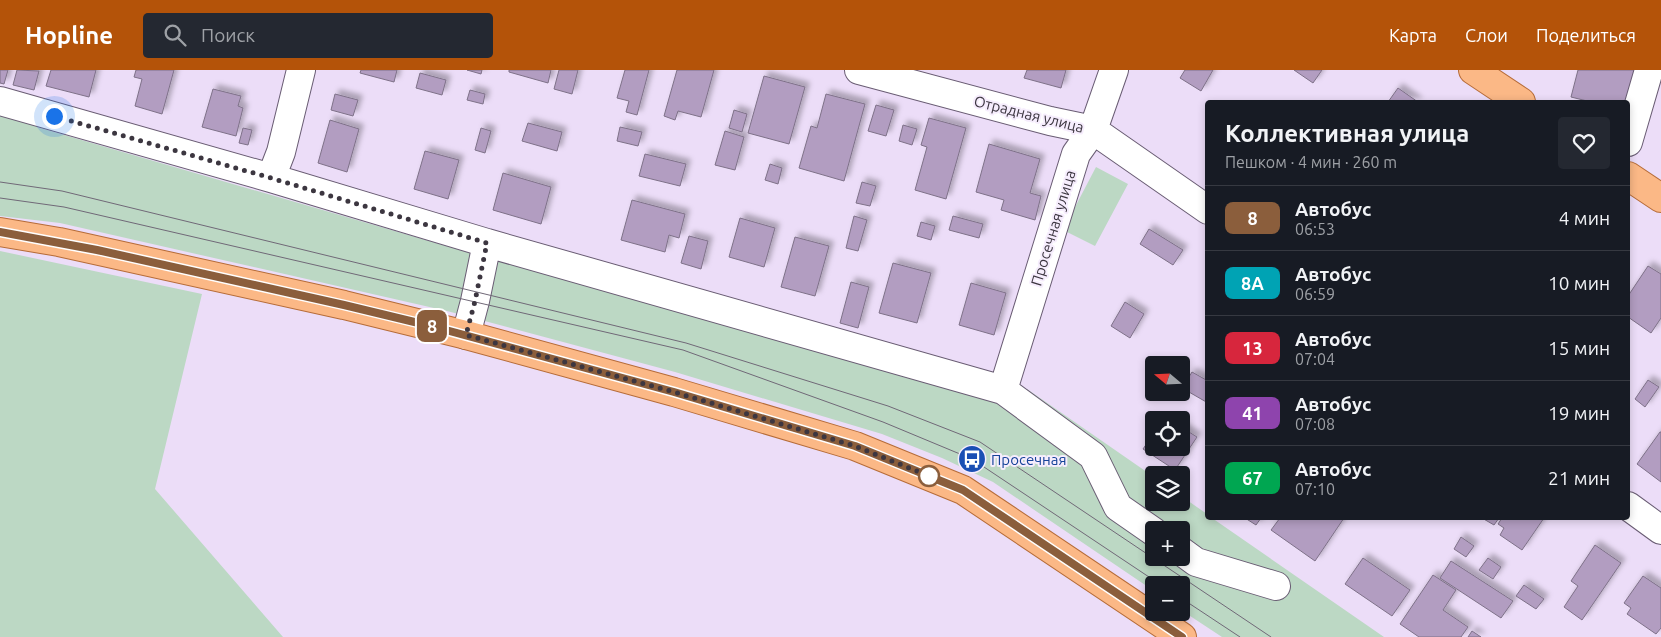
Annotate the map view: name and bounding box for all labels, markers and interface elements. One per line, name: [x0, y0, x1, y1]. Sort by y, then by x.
search box: [143, 13, 493, 58]
icon: search: [161, 21, 189, 49]
text: Hopline: [25, 22, 113, 49]
text: Поиск: [201, 24, 255, 46]
text: Карта: [1389, 25, 1437, 45]
text: Слои: [1465, 25, 1508, 45]
text: Поделиться: [1536, 25, 1636, 45]
street label: Отрадная улица: [972, 92, 1086, 136]
your location: [42, 104, 67, 129]
button: heart: [1558, 117, 1610, 169]
text: Коллективная улица: [1225, 120, 1469, 147]
text: Пешком · 4 мин · 260 m: [1225, 153, 1397, 171]
street label: Просечная улица: [1027, 168, 1079, 288]
text: Автобус: [1295, 198, 1371, 220]
text: 4 мин: [1559, 207, 1610, 229]
text: 8: [1247, 208, 1258, 228]
text: 06:53: [1295, 220, 1335, 238]
text: Автобус: [1295, 263, 1371, 285]
text: 10 мин: [1548, 272, 1610, 294]
text: 8А: [1241, 273, 1264, 293]
text: 06:59: [1295, 285, 1335, 303]
line badge: 8: [416, 310, 448, 342]
text: 8: [427, 316, 437, 336]
text: Автобус: [1295, 328, 1371, 350]
text: 15 мин: [1548, 337, 1610, 359]
text: 13: [1242, 338, 1263, 358]
text: 07:04: [1295, 350, 1335, 368]
north arrow: [1145, 356, 1190, 401]
map controls: [1145, 356, 1190, 621]
text: Автобус: [1295, 393, 1371, 415]
text: 19 мин: [1548, 402, 1610, 424]
text: 41: [1242, 403, 1263, 423]
button: locate: [1145, 411, 1190, 456]
text: 07:08: [1295, 415, 1335, 433]
bus stop icon: Просечная: [957, 444, 987, 474]
place label: Просечная: [991, 451, 1067, 468]
text: Автобус: [1295, 458, 1371, 480]
unlabelled marker: [918, 465, 940, 487]
button: layers: [1145, 466, 1190, 511]
text: 21 мин: [1548, 467, 1610, 489]
text: 67: [1242, 468, 1263, 488]
text: 07:10: [1295, 480, 1335, 498]
button: +: [1145, 521, 1190, 566]
button: −: [1145, 576, 1190, 621]

